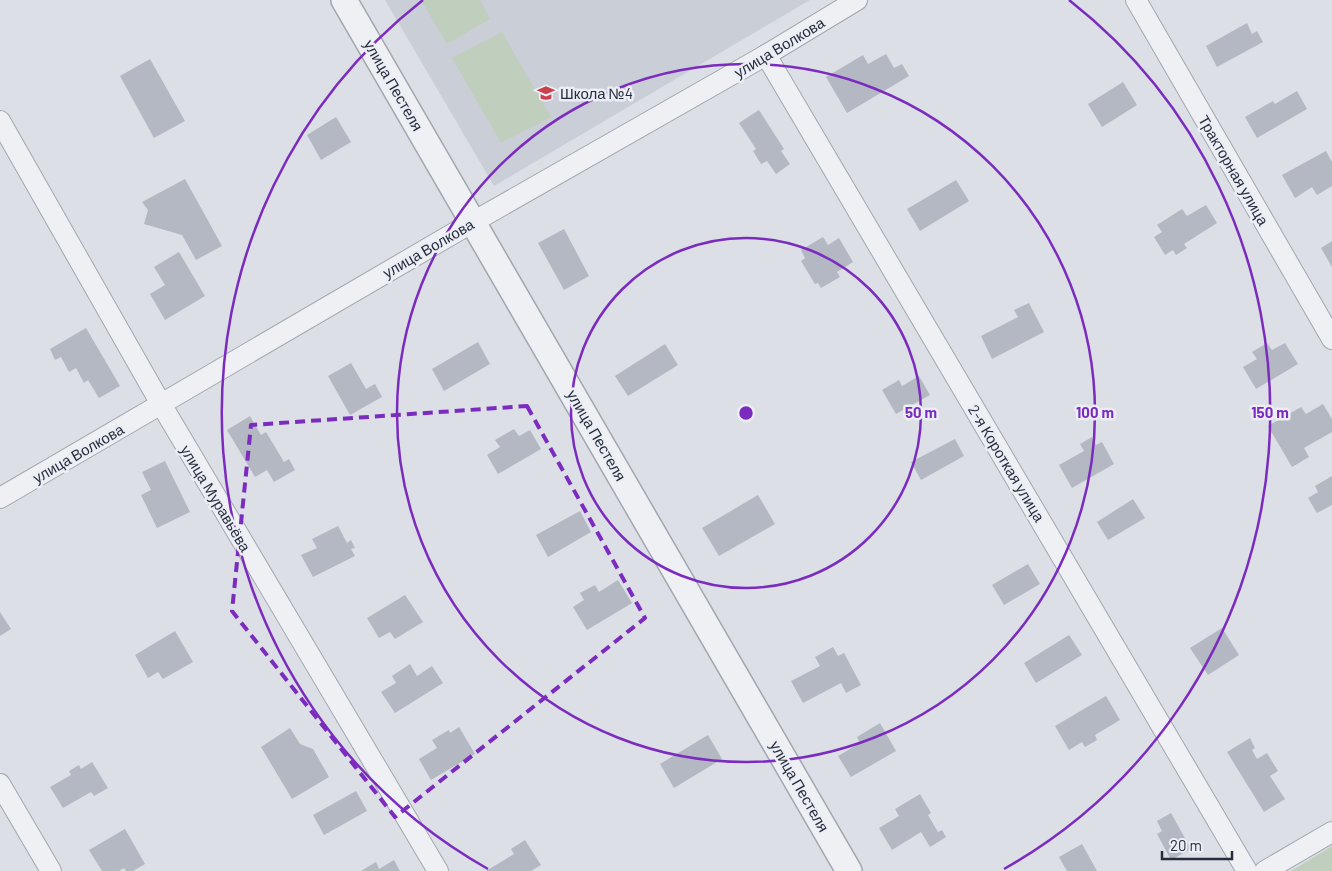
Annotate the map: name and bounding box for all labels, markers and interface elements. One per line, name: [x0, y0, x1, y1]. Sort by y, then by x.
street label: улица Волкова: [731, 13, 828, 81]
street label: улица Пестеля: [361, 36, 427, 134]
school or university icon: Школа №4: [536, 83, 556, 103]
place label: Школа №4: [560, 84, 633, 102]
street label: Тракторная улица: [1195, 112, 1273, 229]
street label: улица Волкова: [379, 214, 477, 281]
street label: улица Пестеля: [564, 386, 630, 484]
street label: 2-я Короткая улица: [965, 401, 1049, 525]
text: 50 m: [905, 403, 937, 421]
text: 100 m: [1076, 403, 1114, 421]
text: 150 m: [1251, 403, 1289, 421]
centre of rings: [737, 404, 755, 422]
street label: улица Волкова: [29, 419, 127, 486]
street label: улица Муравьёва: [177, 441, 255, 555]
street label: улица Пестеля: [767, 737, 833, 835]
scale bar: [1162, 828, 1232, 860]
text: 20 m: [1170, 836, 1202, 854]

